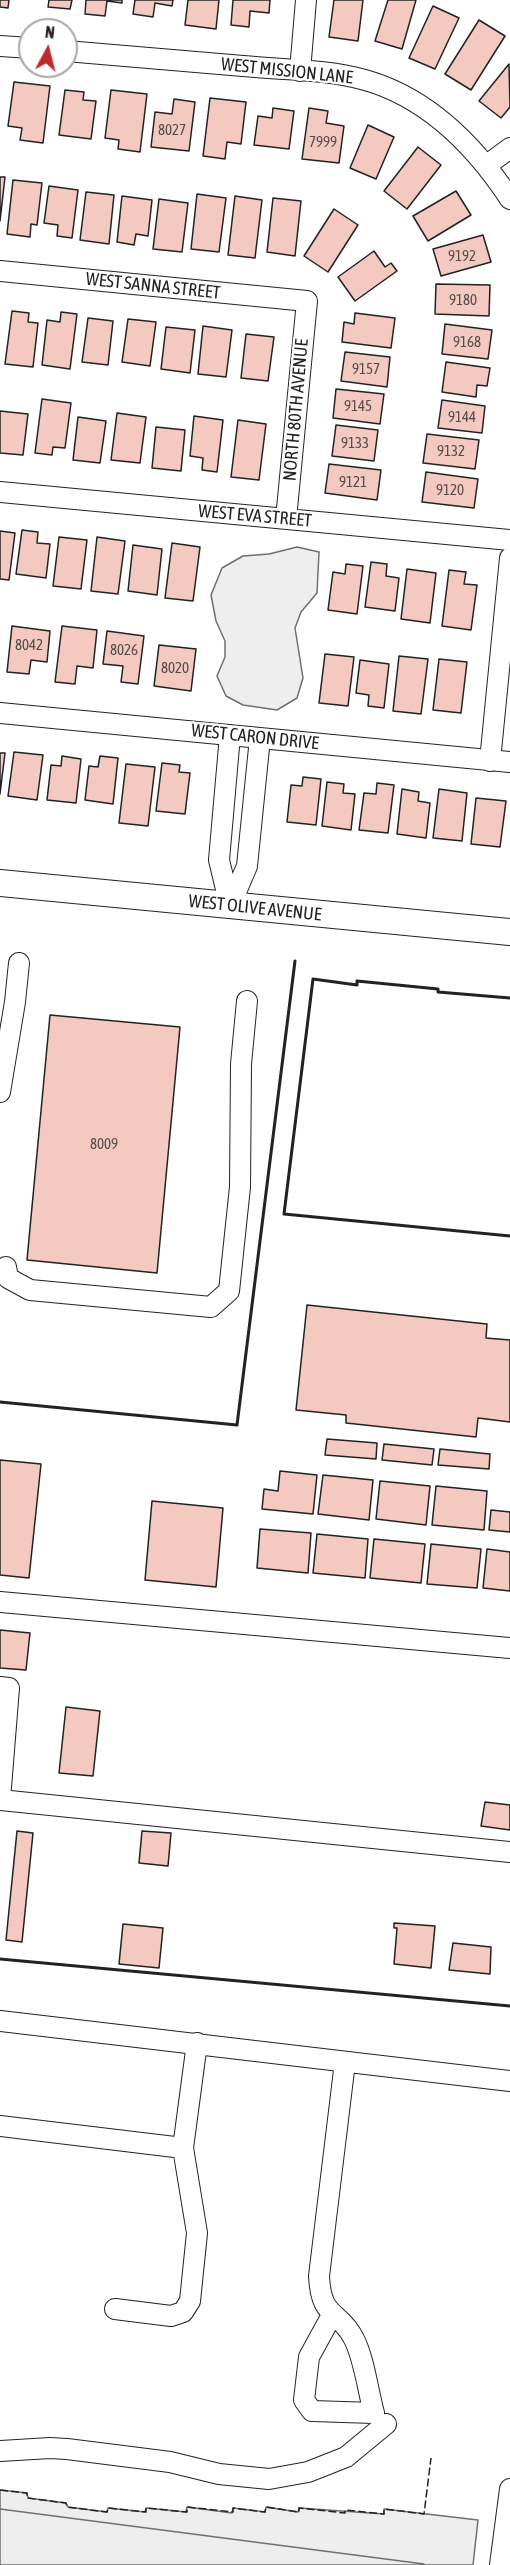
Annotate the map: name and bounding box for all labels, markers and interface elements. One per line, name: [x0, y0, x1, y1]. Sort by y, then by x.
north arrow: [18, 18, 78, 78]
text: N: [44, 23, 56, 42]
street label: WEST MISSION LANE: [220, 53, 354, 89]
house number: 8027: [158, 121, 186, 139]
house number: 7999: [309, 133, 337, 151]
house number: 9192: [448, 247, 476, 265]
street label: WEST SANNA STREET: [85, 268, 221, 304]
house number: 9180: [449, 291, 477, 309]
house number: 9168: [453, 333, 481, 351]
street label: NORTH 80TH AVENUE: [279, 338, 313, 482]
house number: 9157: [352, 360, 380, 378]
house number: 9145: [344, 397, 372, 415]
house number: 9144: [448, 408, 476, 426]
house number: 9133: [341, 434, 369, 452]
house number: 9132: [437, 442, 465, 460]
house number: 9121: [339, 473, 367, 491]
house number: 9120: [436, 481, 464, 499]
street label: WEST EVA STREET: [197, 500, 313, 532]
house number: 8042: [15, 636, 43, 654]
house number: 8026: [110, 641, 138, 659]
house number: 8020: [161, 659, 189, 677]
street label: WEST CARON DRIVE: [190, 720, 320, 754]
street label: WEST OLIVE AVENUE: [187, 890, 323, 926]
house number: 8009: [90, 1135, 118, 1153]

